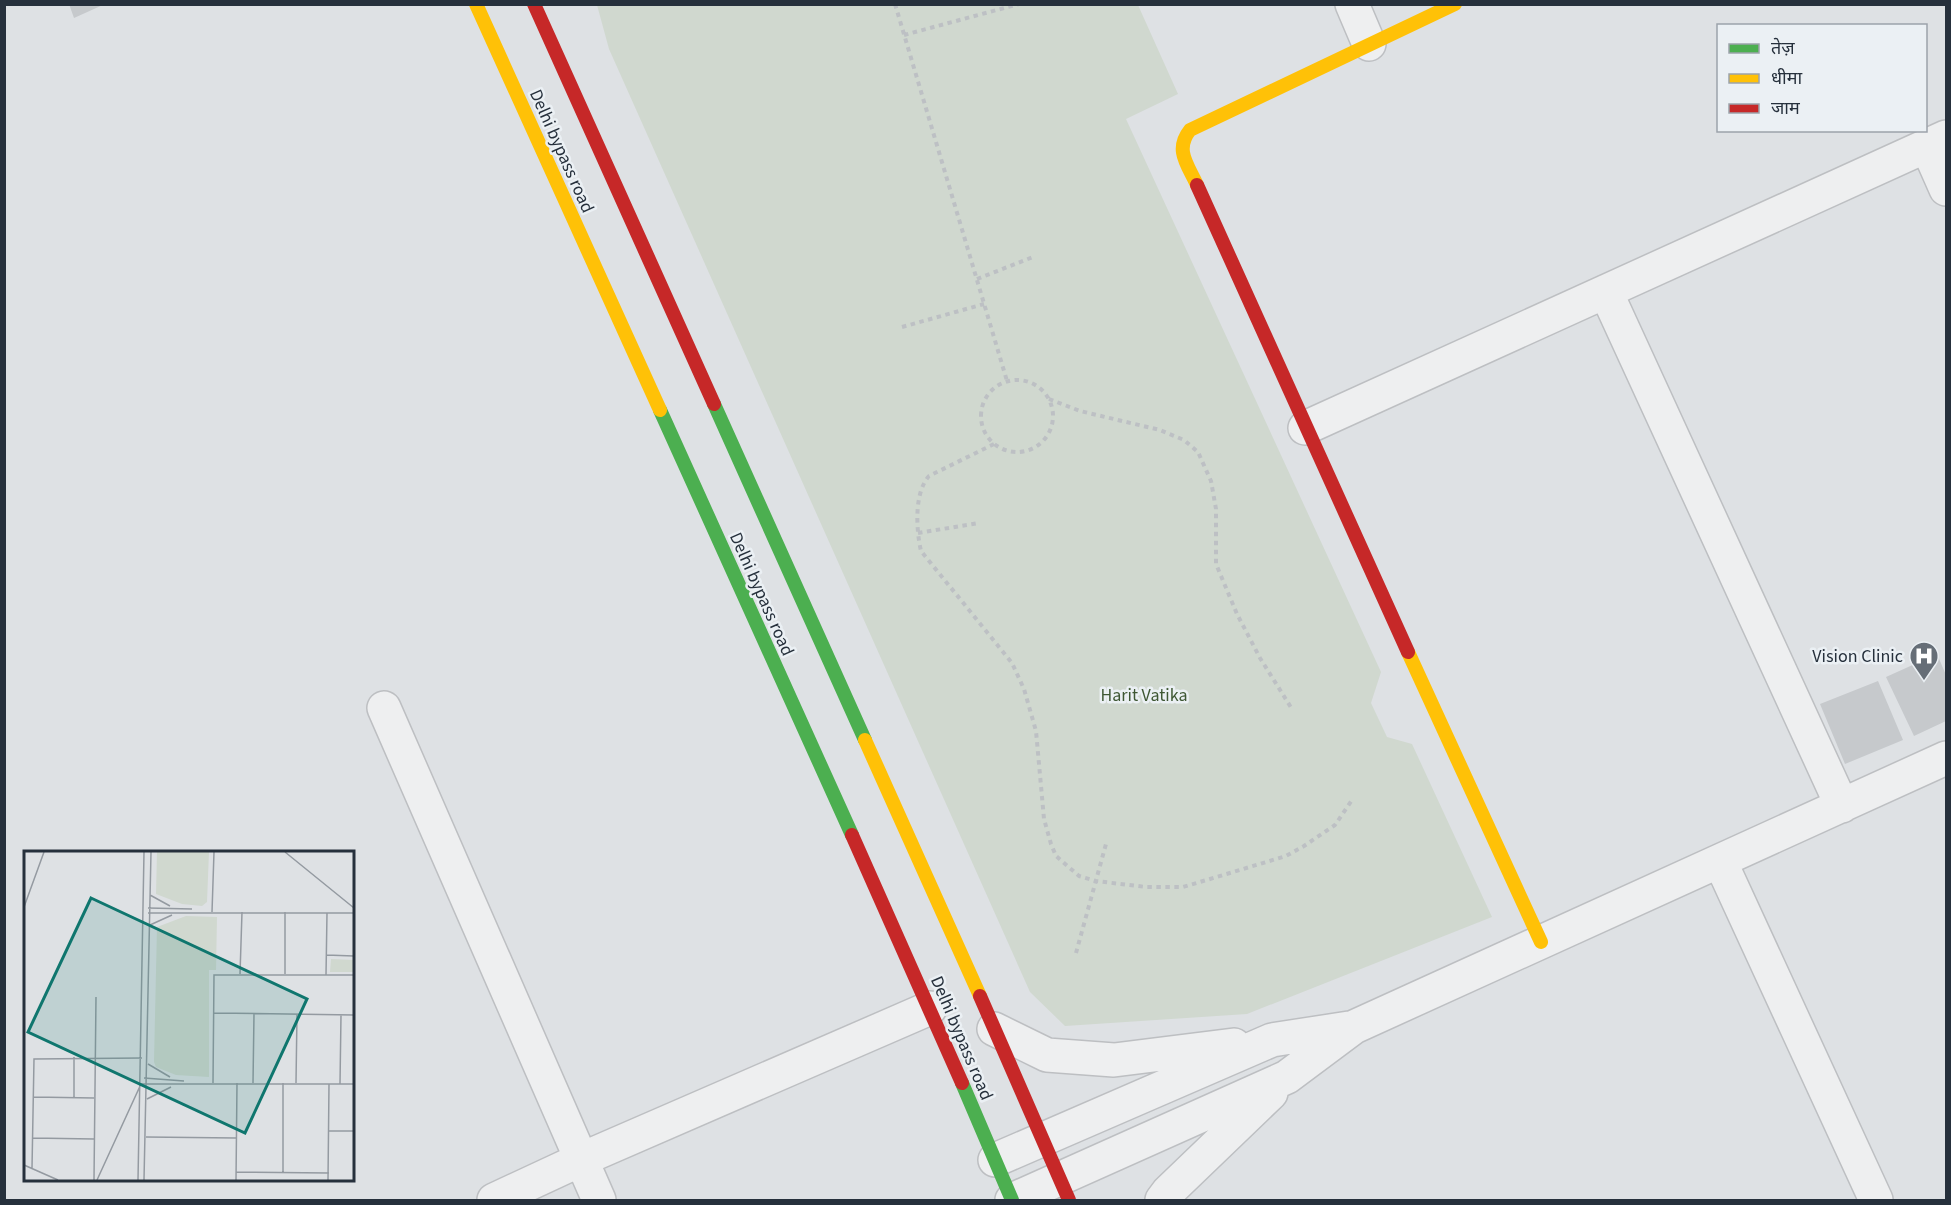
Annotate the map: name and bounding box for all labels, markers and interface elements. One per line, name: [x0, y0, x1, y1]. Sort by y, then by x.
legend: [1717, 24, 1927, 132]
text: तेज़: [1771, 36, 1795, 61]
text: धीमा: [1771, 66, 1802, 91]
street label: Delhi bypass road: [523, 85, 600, 217]
text: जाम: [1771, 96, 1801, 121]
street label: Delhi bypass road: [723, 528, 800, 660]
hospital icon: Vision Clinic: [1908, 640, 1940, 682]
place label: Vision Clinic: [1812, 644, 1903, 669]
park label: Harit Vatika: [1100, 683, 1188, 708]
inset map: [24, 851, 354, 1181]
street label: Delhi bypass road: [924, 972, 999, 1104]

